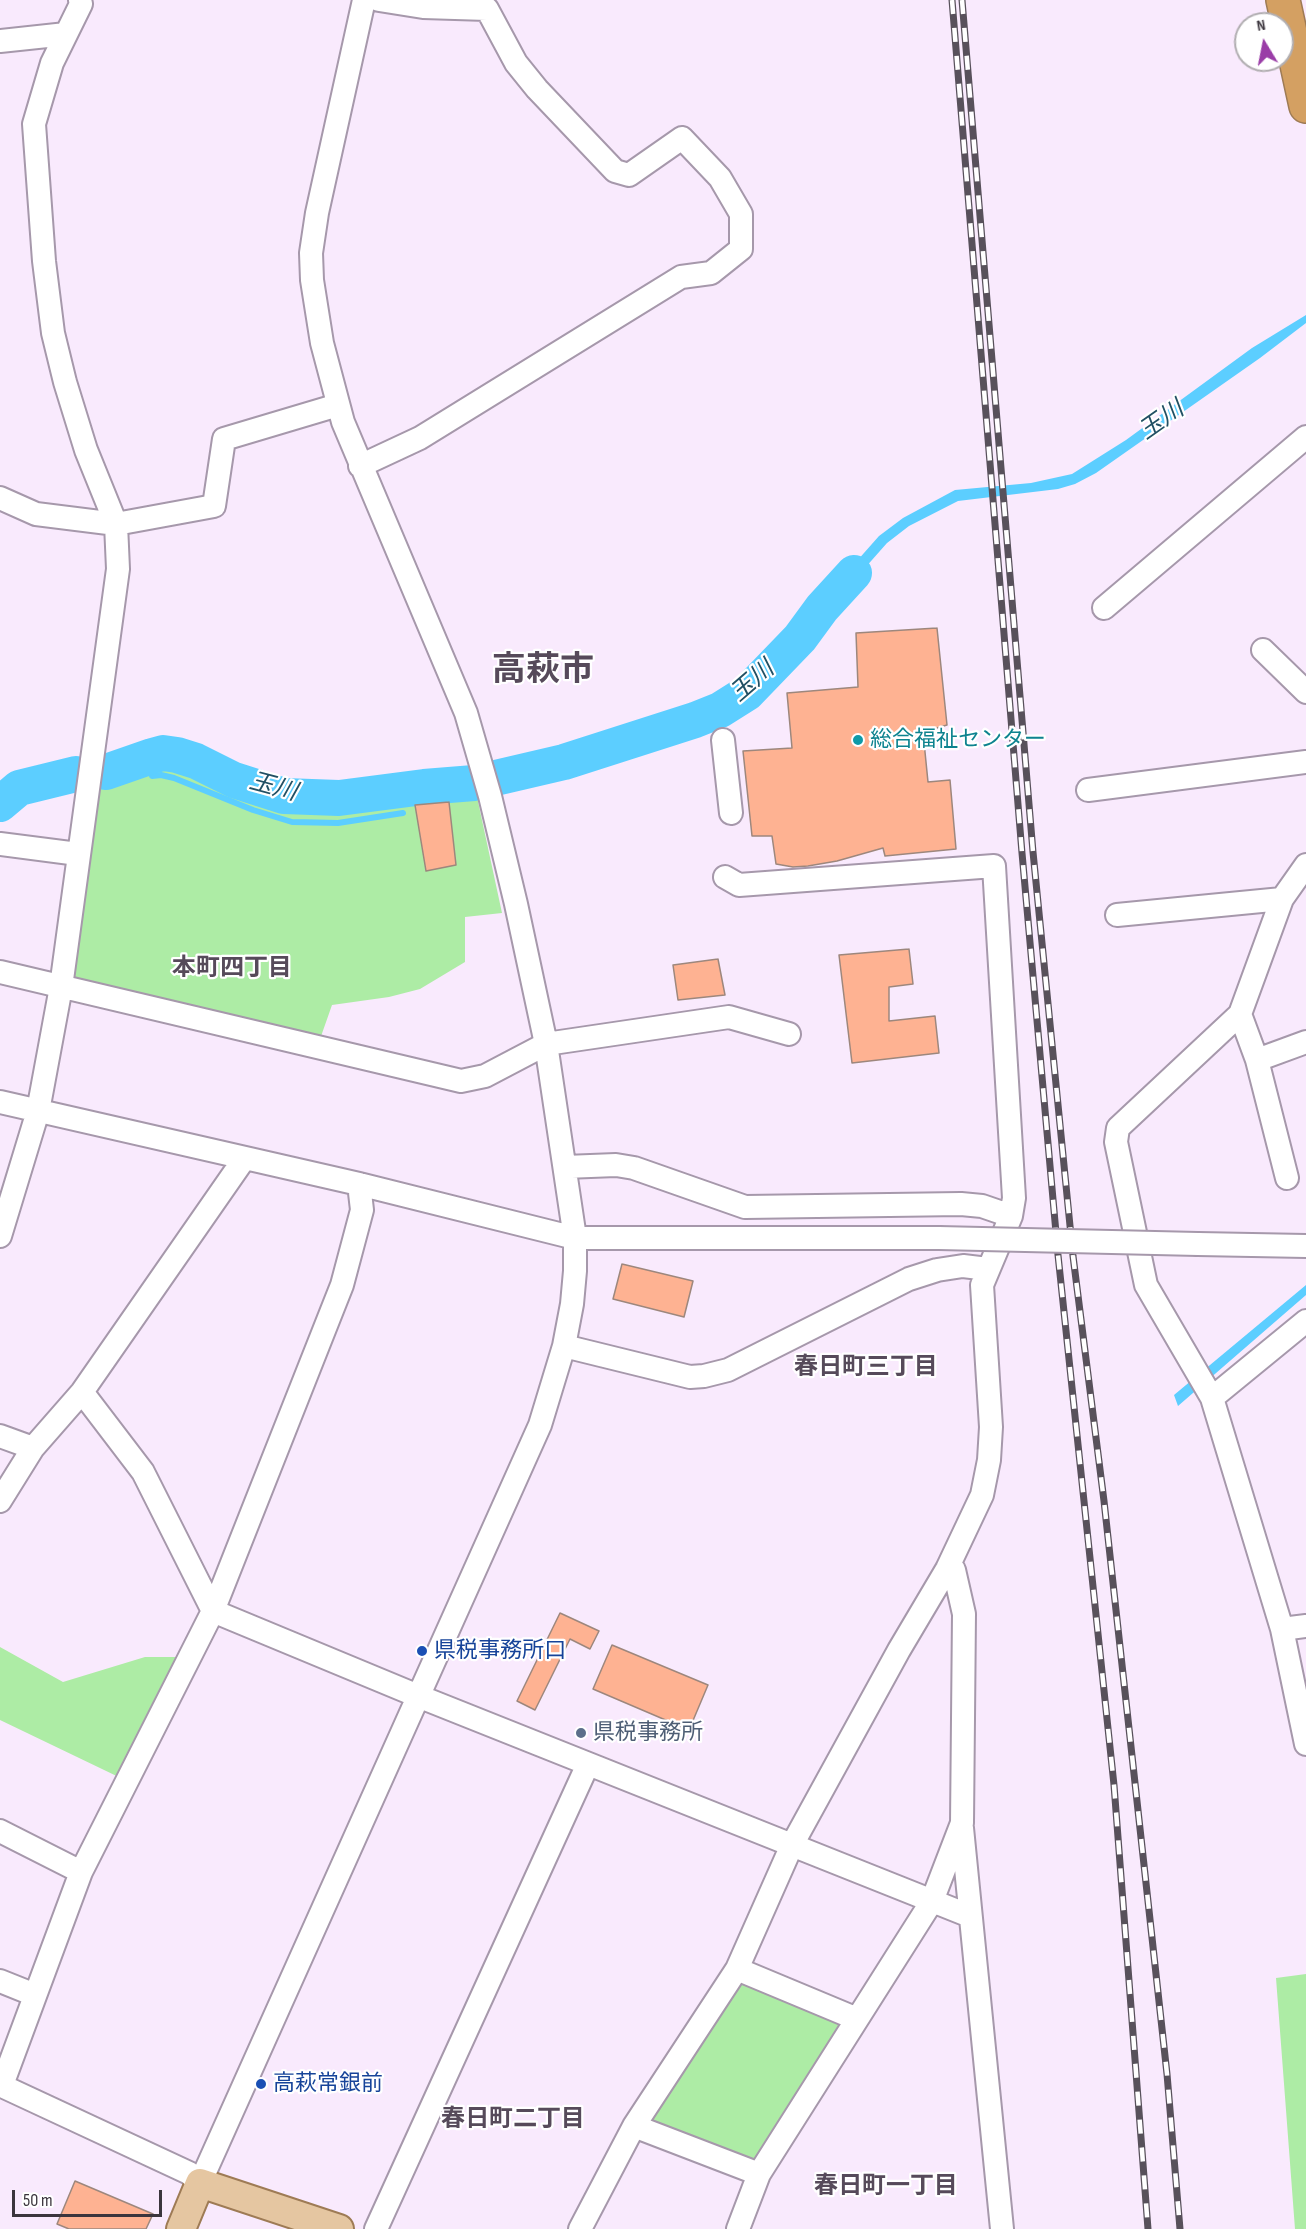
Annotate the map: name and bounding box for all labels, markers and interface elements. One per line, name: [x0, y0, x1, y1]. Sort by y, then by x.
north arrow: [1234, 12, 1294, 72]
text: N: [1255, 16, 1267, 36]
water label: 玉川: [1134, 395, 1190, 447]
district label: 高萩市: [492, 651, 594, 691]
water label: 玉川: [725, 655, 781, 709]
place label: 総合福祉センター: [870, 727, 1046, 753]
marker: 総合福祉センター: [851, 733, 865, 747]
water label: 玉川: [246, 768, 300, 808]
district label: 本町四丁目: [172, 955, 292, 983]
district label: 春日町三丁目: [794, 1354, 938, 1382]
place label: 県税事務所口: [434, 1638, 566, 1664]
marker: 県税事務所口: [415, 1644, 429, 1658]
place label: 県税事務所: [593, 1720, 703, 1746]
marker: 県税事務所: [574, 1726, 588, 1740]
place label: 高萩常銀前: [273, 2071, 383, 2097]
marker: 高萩常銀前: [254, 2077, 268, 2091]
district label: 春日町二丁目: [441, 2106, 585, 2134]
district label: 春日町一丁目: [814, 2173, 958, 2201]
scale bar: [15, 2178, 165, 2216]
text: 50 m: [23, 2190, 53, 2211]

